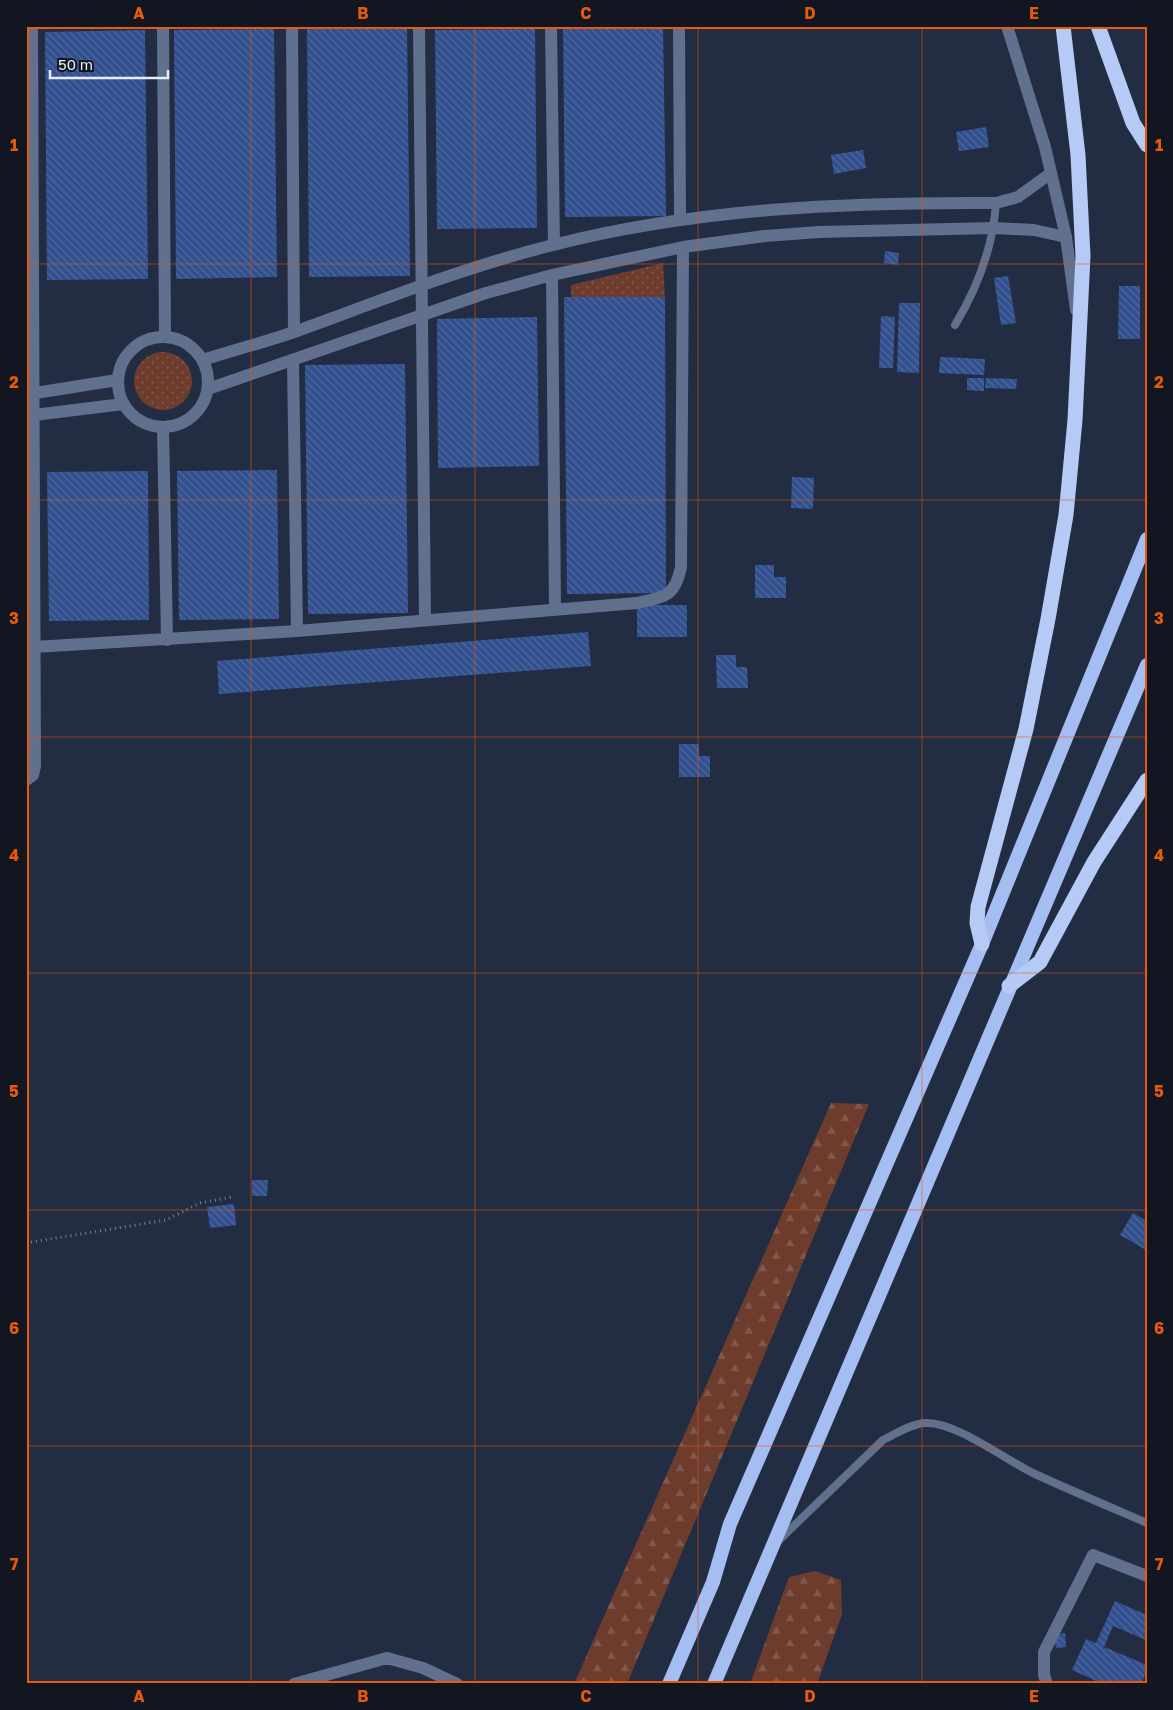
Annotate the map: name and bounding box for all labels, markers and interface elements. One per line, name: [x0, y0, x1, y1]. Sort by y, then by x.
text: A: [133, 3, 145, 23]
text: B: [357, 3, 369, 23]
text: C: [580, 3, 592, 23]
text: D: [804, 3, 816, 23]
text: E: [1029, 3, 1039, 23]
scale bar: [50, 48, 168, 80]
text: 50 m: [58, 55, 93, 73]
text: 1: [10, 135, 18, 155]
text: 1: [1155, 135, 1163, 155]
text: 2: [9, 372, 19, 392]
text: 2: [1154, 372, 1164, 392]
text: 3: [9, 608, 19, 628]
text: 3: [1154, 608, 1164, 628]
text: 4: [9, 845, 19, 865]
text: 4: [1154, 845, 1164, 865]
text: 5: [9, 1081, 19, 1101]
text: 5: [1154, 1081, 1164, 1101]
text: 6: [9, 1318, 19, 1338]
text: 6: [1154, 1318, 1164, 1338]
text: 7: [10, 1554, 19, 1574]
text: 7: [1155, 1554, 1164, 1574]
text: A: [133, 1686, 145, 1706]
text: B: [357, 1686, 369, 1706]
text: C: [580, 1686, 592, 1706]
text: D: [804, 1686, 816, 1706]
text: E: [1029, 1686, 1039, 1706]

